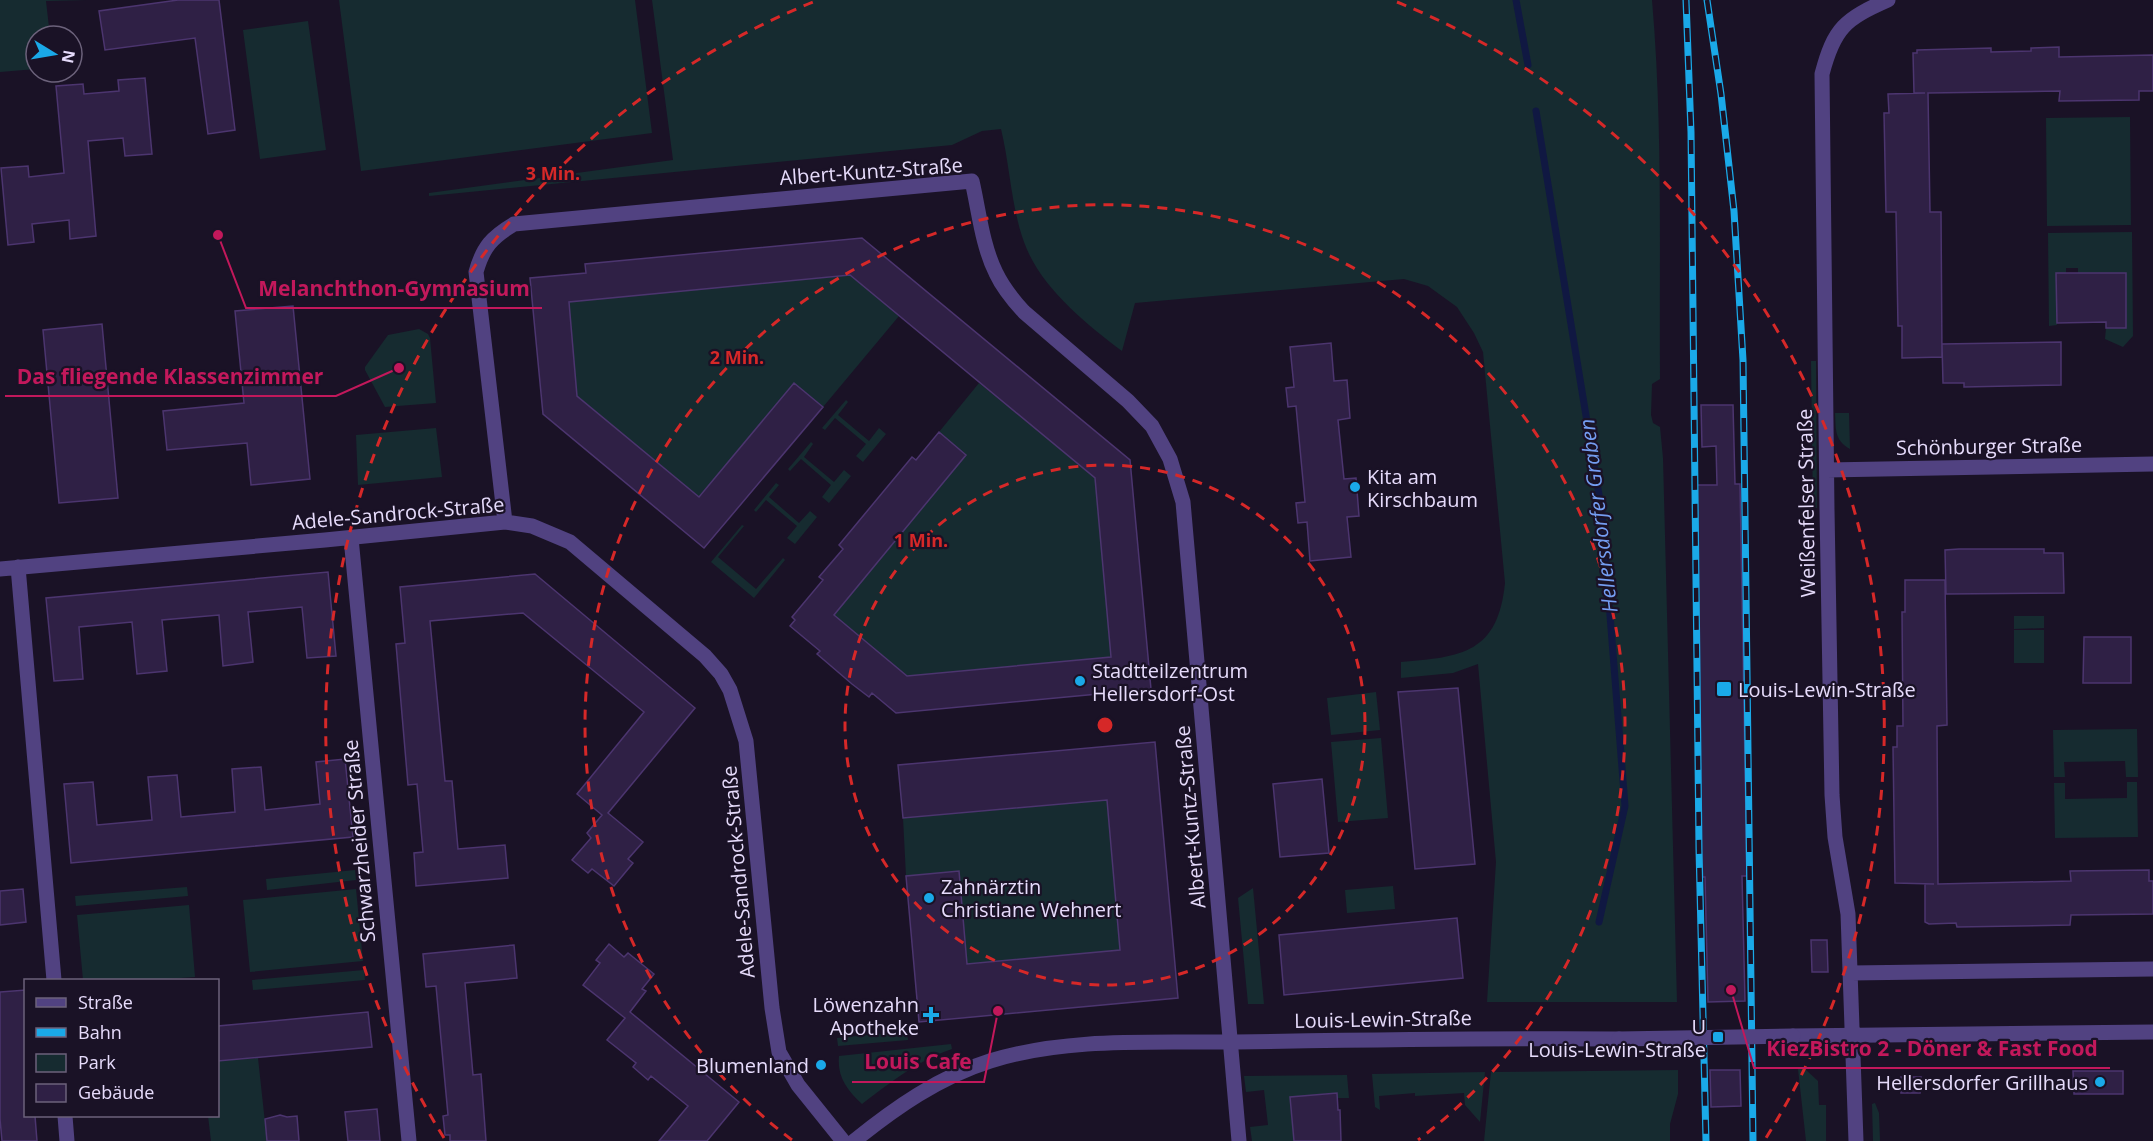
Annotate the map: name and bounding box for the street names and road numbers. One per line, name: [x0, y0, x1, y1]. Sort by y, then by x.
street label: Albert-Kuntz-Straße: [778, 151, 964, 191]
street label: Weißenfelser Straße: [1791, 408, 1821, 598]
street label: Schönburger Straße: [1896, 431, 2082, 461]
street label: Adele-Sandrock-Straße: [291, 490, 505, 536]
street label: Albert-Kuntz-Straße: [1169, 724, 1211, 910]
street label: Schwarzheider Straße: [337, 738, 381, 944]
street label: Adele-Sandrock-Straße: [715, 765, 761, 979]
street label: Louis-Lewin-Straße: [1294, 1004, 1472, 1034]

